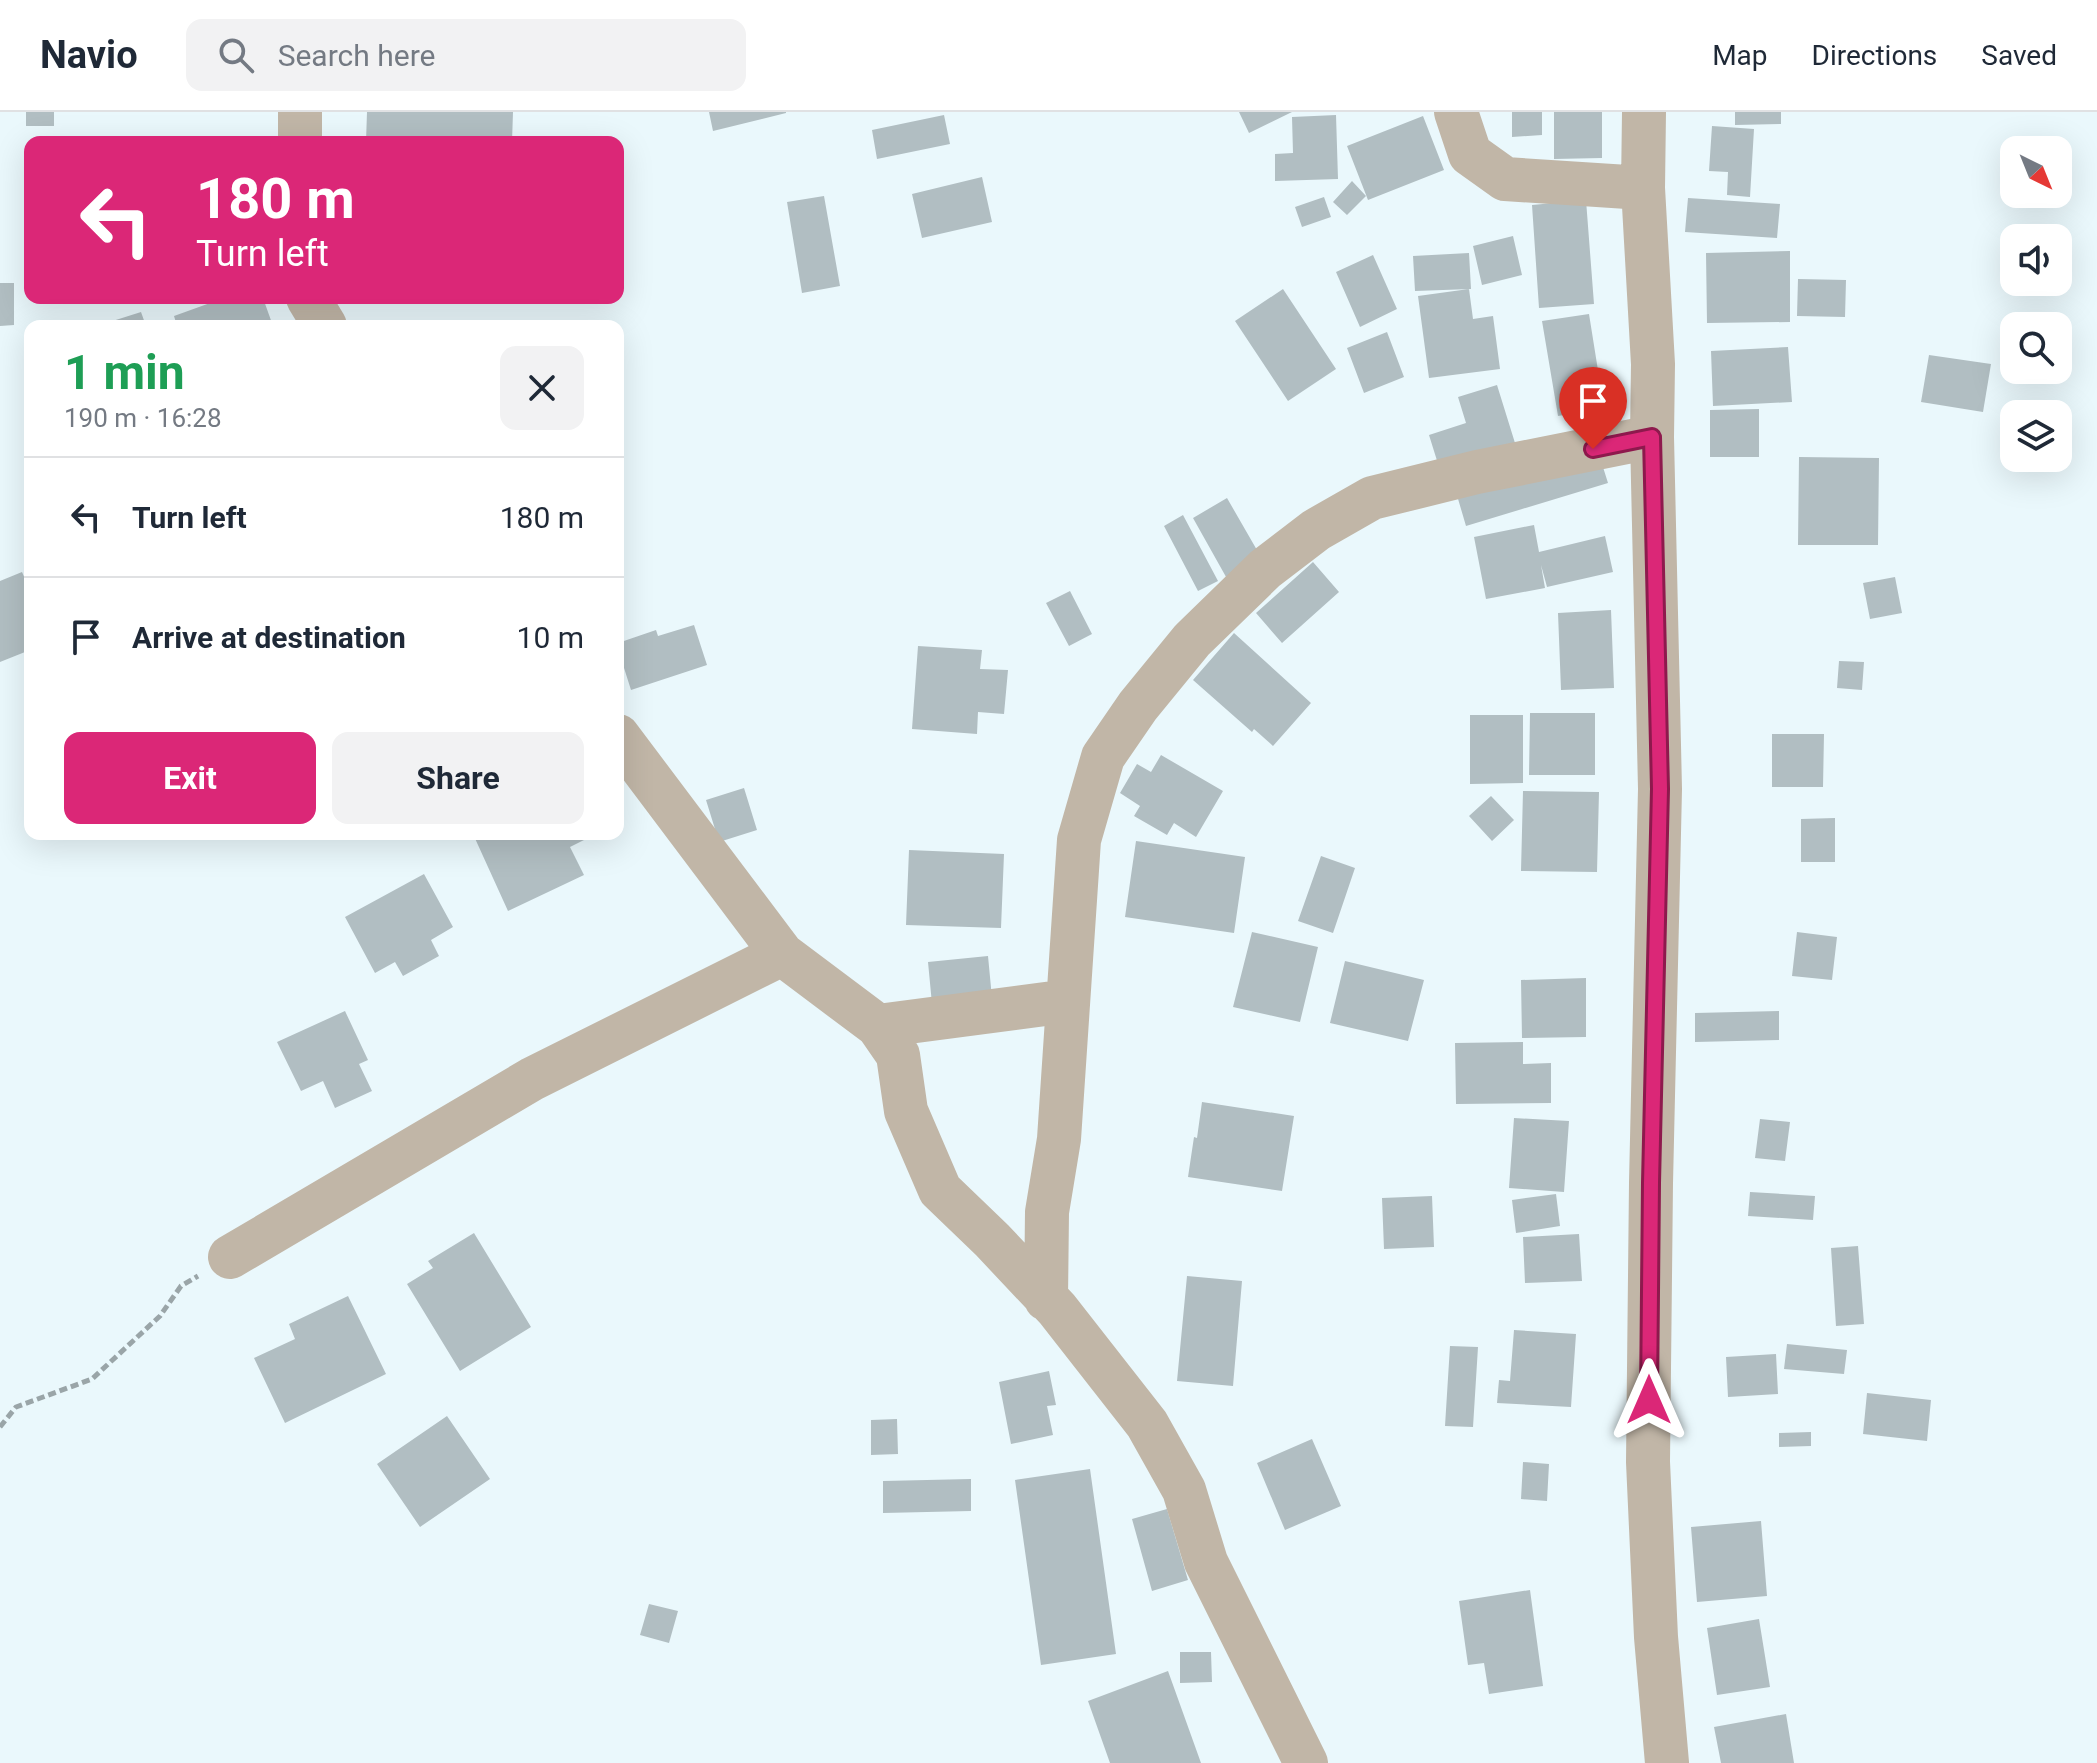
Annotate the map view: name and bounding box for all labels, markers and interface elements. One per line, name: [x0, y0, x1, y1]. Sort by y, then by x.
search box: [186, 19, 746, 91]
text: Navio: [40, 33, 138, 77]
icon: search: [214, 33, 258, 77]
text: Search here: [278, 38, 435, 73]
text: Map: [1712, 39, 1768, 72]
text: Directions: [1812, 39, 1937, 72]
text: Saved: [1981, 39, 2057, 72]
north arrow: [2000, 136, 2072, 208]
map controls: [2000, 136, 2072, 472]
text: 180 m: [196, 166, 355, 232]
icon: left: [64, 168, 168, 272]
button: sound: [2000, 224, 2072, 296]
text: Turn left: [196, 233, 329, 275]
button: search: [2000, 312, 2072, 384]
text: 1 min: [64, 344, 185, 401]
button: close: [500, 346, 584, 430]
pin: [1559, 367, 1627, 449]
icon: arrive: [1571, 379, 1615, 423]
button: layers: [2000, 400, 2072, 472]
text: 190 m · 16:28: [64, 403, 222, 433]
icon: left: [64, 495, 108, 539]
text: Turn left: [132, 500, 247, 535]
text: 180 m: [500, 500, 584, 535]
icon: arrive: [64, 615, 108, 659]
text: Arrive at destination: [132, 620, 406, 655]
text: 10 m: [517, 620, 584, 655]
button: Exit: [64, 732, 316, 824]
button: Share: [332, 732, 584, 824]
position arrow: [1607, 1358, 1691, 1442]

